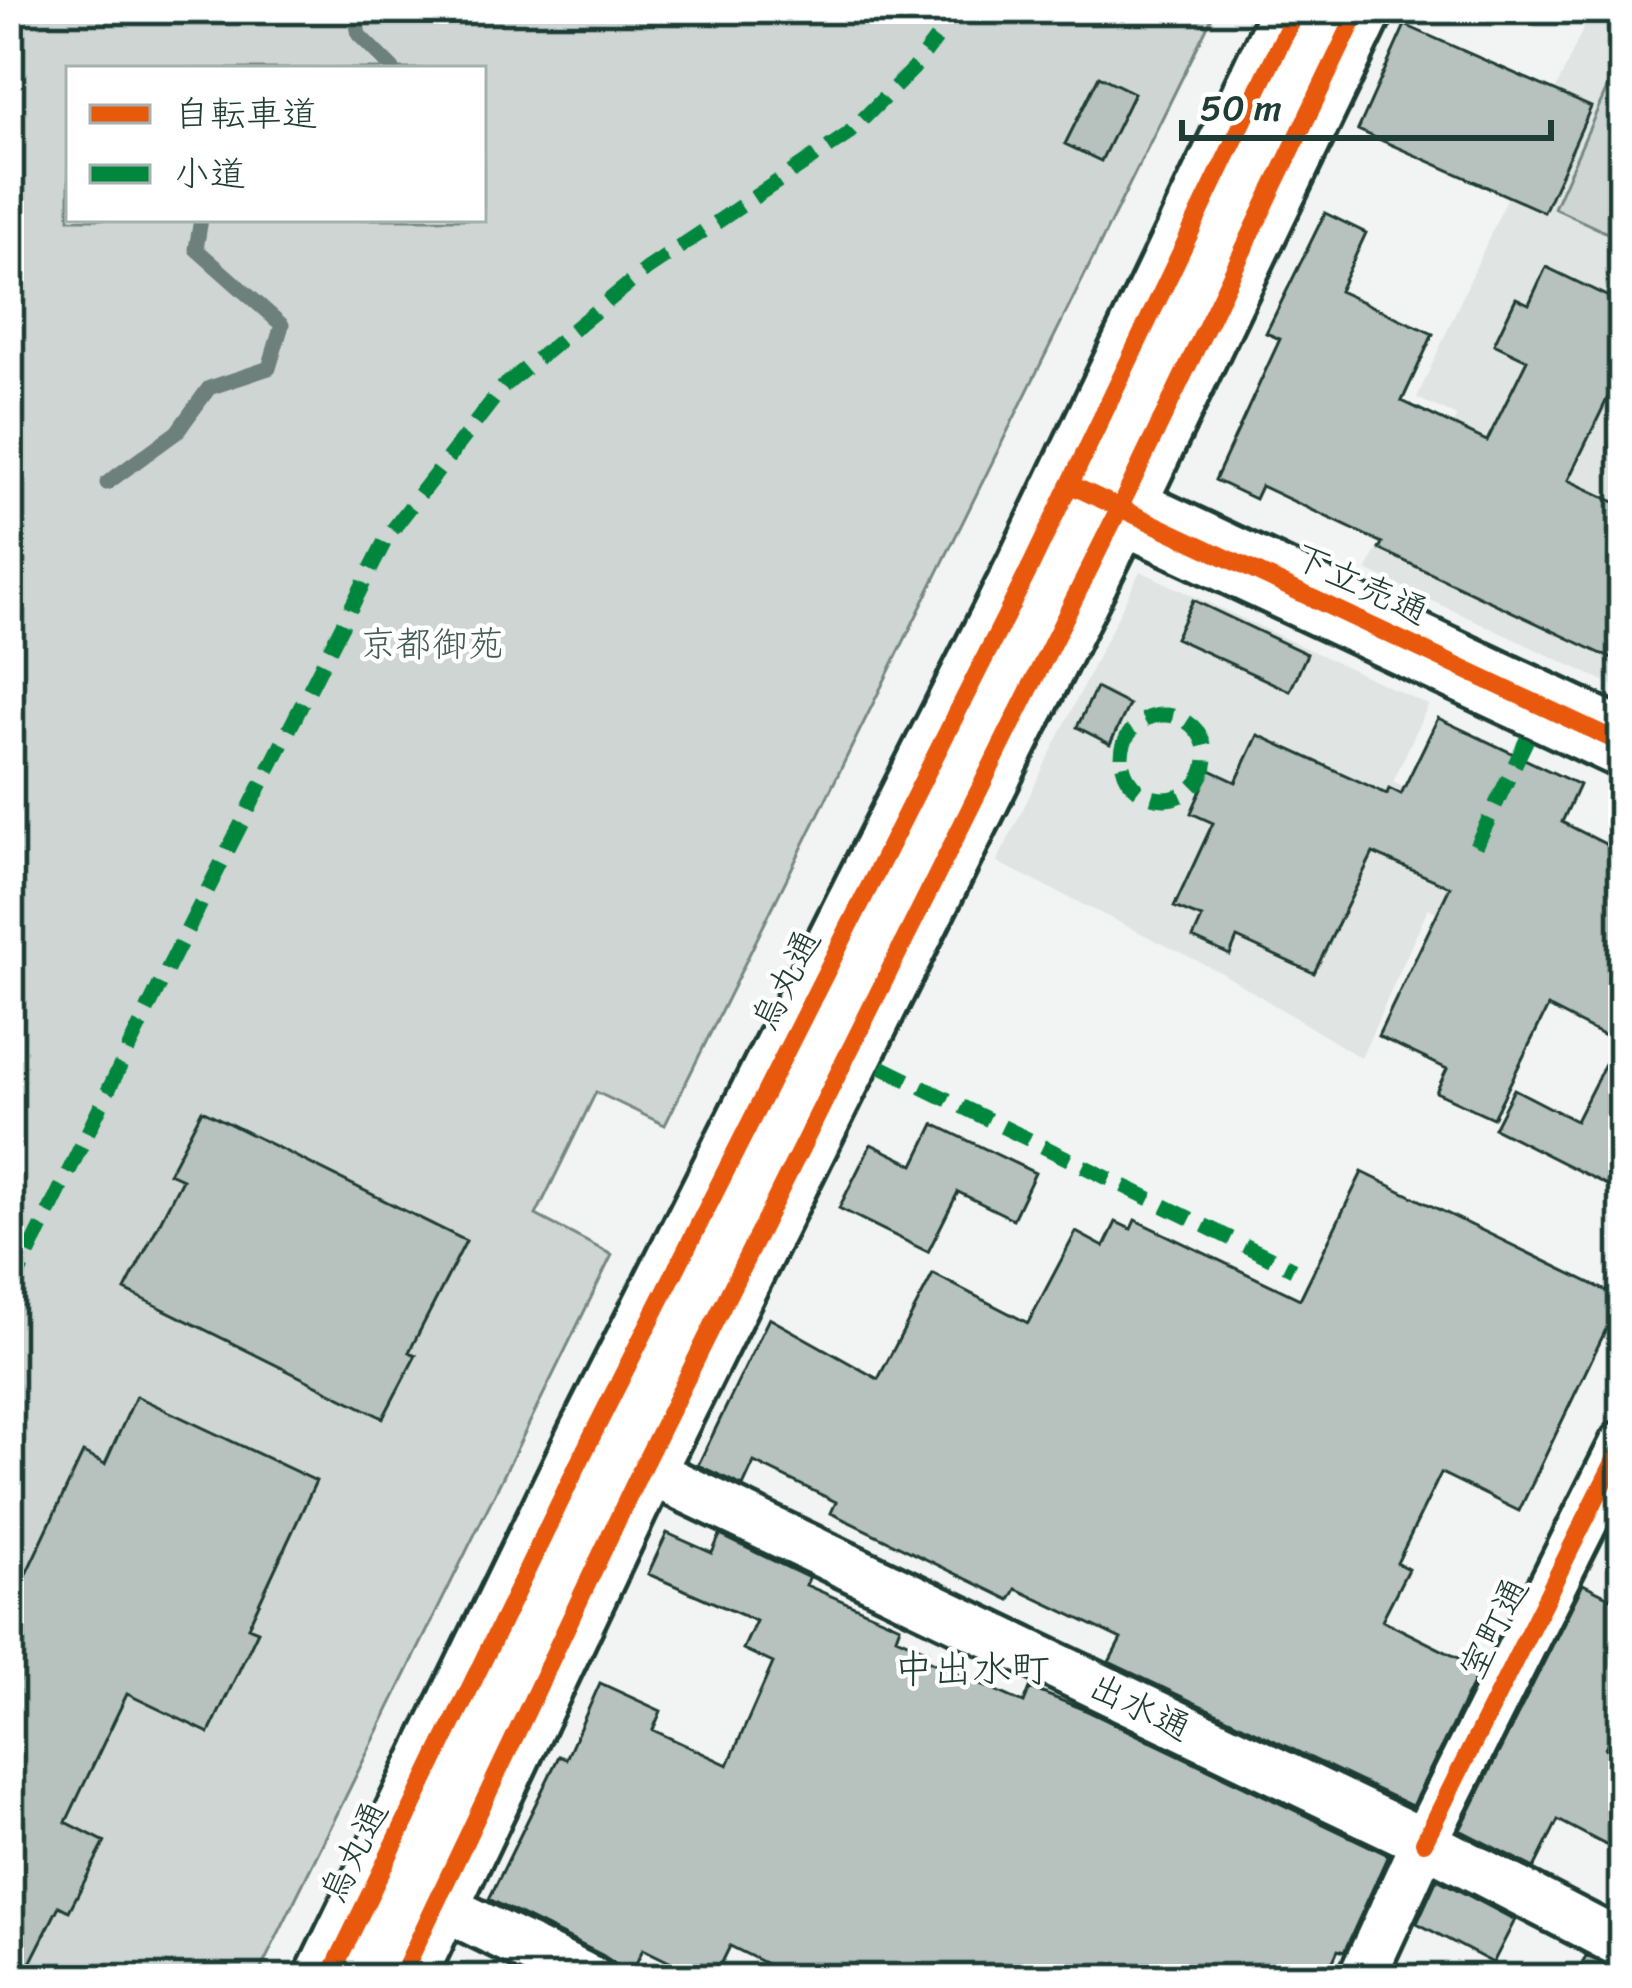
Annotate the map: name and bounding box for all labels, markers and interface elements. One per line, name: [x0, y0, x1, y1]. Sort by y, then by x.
legend: [66, 66, 486, 222]
scale bar: [1182, 66, 1551, 140]
text: 50 m: [1200, 76, 1282, 140]
text: 自転車道: [174, 82, 318, 146]
text: 小道: [174, 142, 246, 206]
street label: 下立売通: [1282, 525, 1440, 643]
park label: 京都御苑: [360, 612, 504, 676]
street label: 烏丸通: [733, 917, 839, 1043]
street label: 室町通: [1441, 1565, 1547, 1691]
district label: 中出水町: [894, 1634, 1050, 1703]
street label: 出水通: [1077, 1655, 1203, 1759]
street label: 烏丸通: [302, 1789, 406, 1915]

